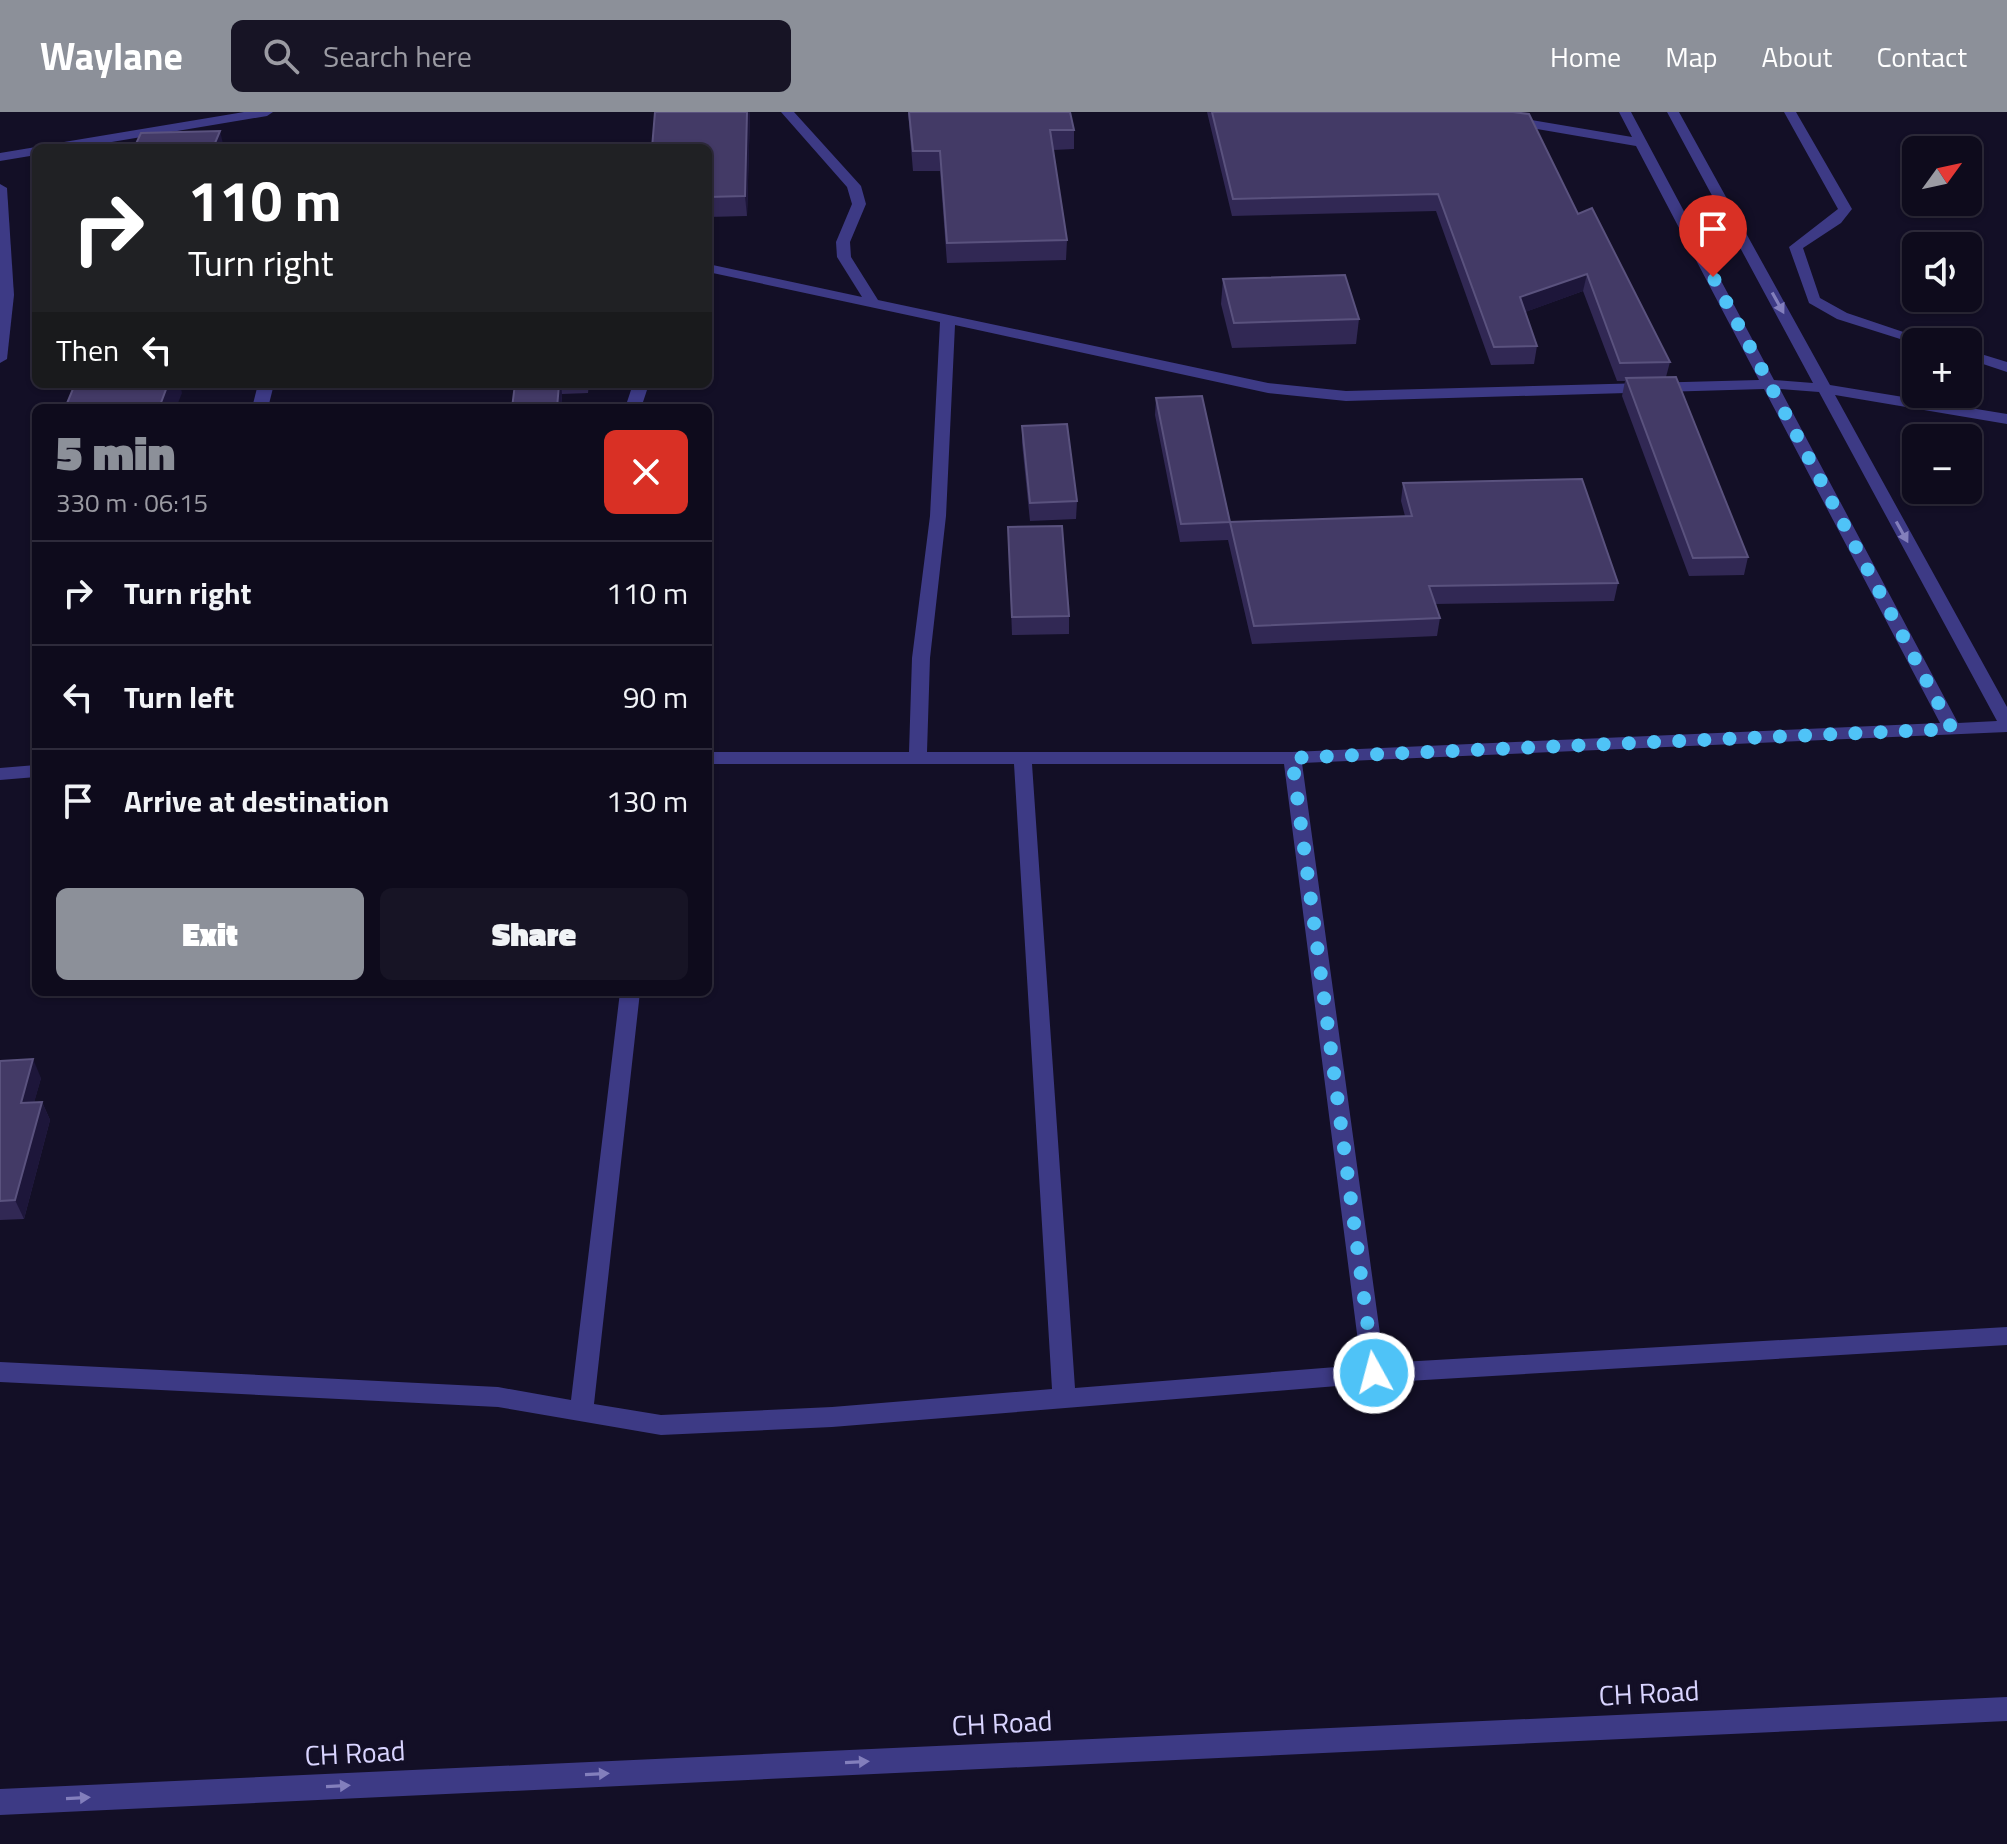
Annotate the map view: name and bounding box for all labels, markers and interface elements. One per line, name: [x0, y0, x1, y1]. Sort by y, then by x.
search box: [231, 20, 791, 92]
text: Waylane: [40, 27, 183, 85]
text: Search here: [323, 33, 472, 79]
icon: search: [259, 34, 303, 78]
text: Home: [1550, 35, 1621, 78]
text: Map: [1665, 35, 1718, 78]
text: About: [1762, 35, 1832, 78]
text: Contact: [1876, 35, 1967, 78]
north arrow: [1902, 136, 1982, 216]
map controls: [1902, 136, 1982, 504]
text: 110 m: [188, 158, 341, 243]
icon: right: [56, 176, 160, 280]
pin: [1679, 195, 1747, 277]
icon: arrive: [1691, 207, 1735, 251]
button: sound: [1902, 232, 1982, 312]
text: Turn right: [188, 235, 333, 290]
one-way arrow: [1771, 292, 1785, 314]
text: Then: [56, 327, 119, 373]
icon: left: [135, 328, 179, 372]
button: +: [1902, 328, 1982, 408]
text: 5 min: [56, 416, 175, 489]
button: −: [1902, 424, 1982, 504]
button: close: [604, 430, 688, 514]
text: 330 m · 06:15: [56, 483, 208, 522]
one-way arrow: [1895, 520, 1909, 543]
text: Turn right: [124, 570, 252, 616]
text: 110 m: [606, 570, 688, 616]
icon: right: [56, 571, 100, 615]
text: Turn left: [124, 674, 234, 720]
text: 90 m: [623, 674, 688, 720]
icon: left: [56, 675, 100, 719]
text: Arrive at destination: [124, 778, 389, 824]
text: 130 m: [606, 778, 688, 824]
icon: arrive: [56, 779, 100, 823]
button: Exit: [56, 888, 364, 980]
button: Share: [380, 888, 688, 980]
position arrow: [1332, 1331, 1416, 1415]
street label: CH Road: [1597, 1668, 1700, 1717]
street label: CH Road: [950, 1698, 1053, 1747]
street label: CH Road: [303, 1728, 406, 1777]
one-way arrow: [845, 1755, 870, 1768]
one-way arrow: [585, 1767, 610, 1780]
one-way arrow: [326, 1779, 351, 1792]
one-way arrow: [66, 1791, 91, 1804]

